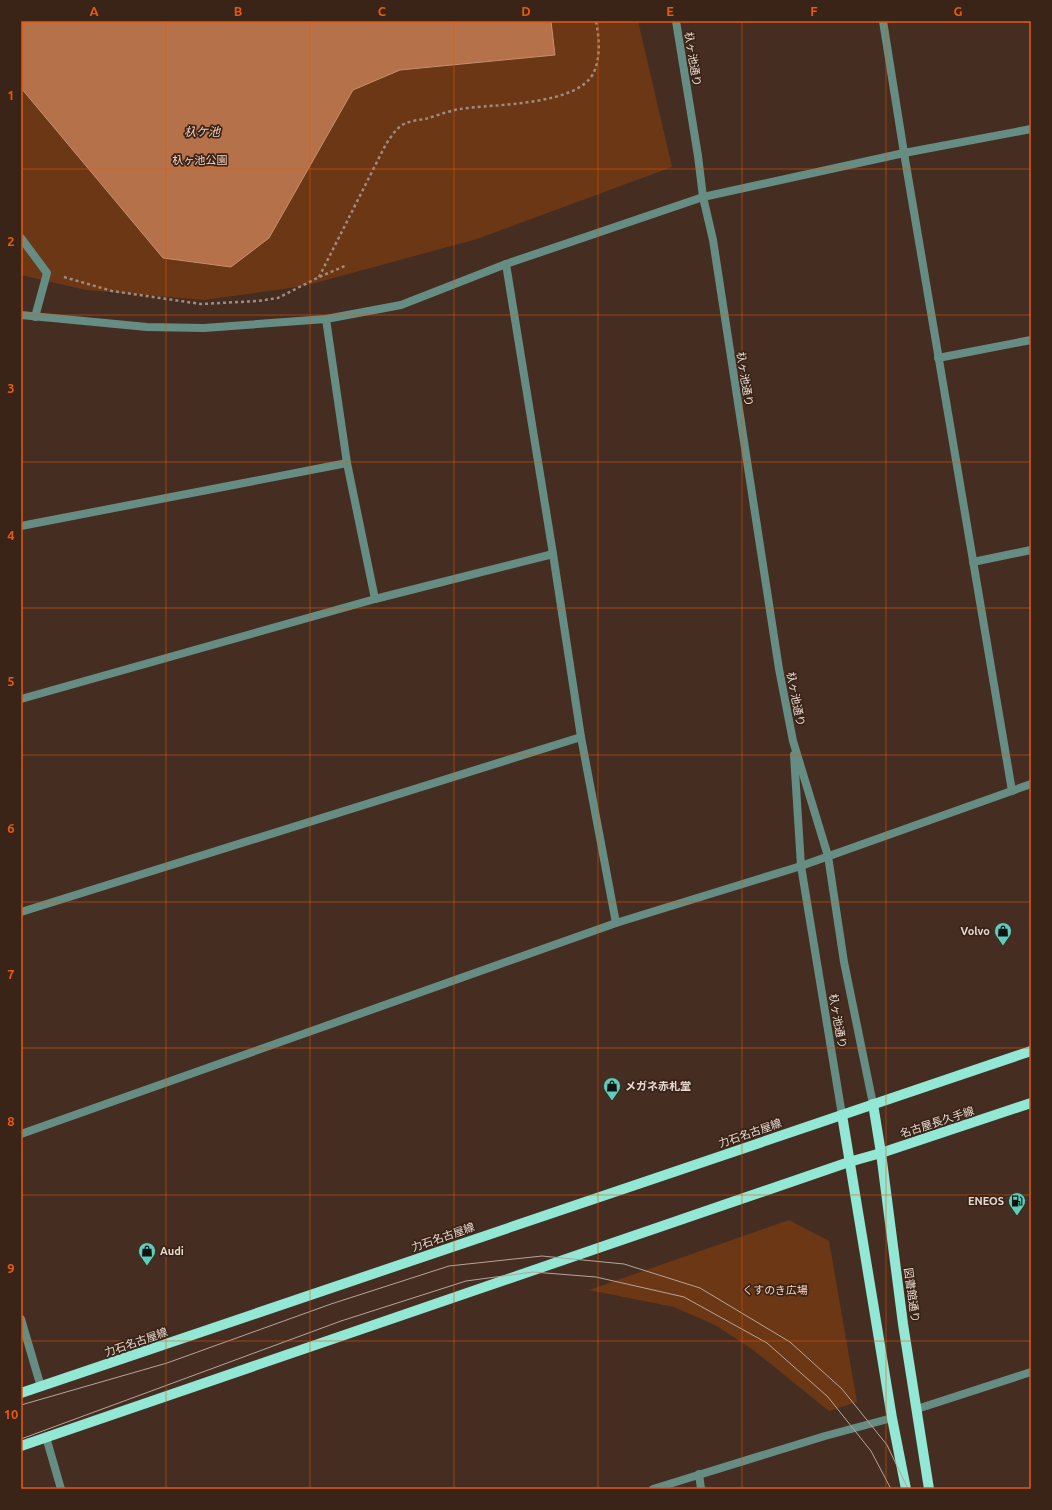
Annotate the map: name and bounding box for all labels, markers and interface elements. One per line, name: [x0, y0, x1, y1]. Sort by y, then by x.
text: A: [89, 4, 99, 18]
text: B: [234, 4, 243, 18]
text: C: [378, 4, 387, 18]
text: D: [521, 4, 531, 18]
text: E: [666, 4, 674, 18]
text: F: [810, 4, 818, 18]
text: G: [954, 4, 963, 18]
street label: 杁ヶ池通り: [683, 31, 703, 87]
text: 1: [7, 88, 15, 102]
water label: 杁ケ池: [184, 125, 221, 138]
park label: 杁ヶ池公園: [173, 154, 228, 166]
text: 2: [7, 234, 15, 248]
street label: 杁ヶ池通り: [735, 351, 755, 407]
text: 3: [7, 381, 15, 395]
text: 4: [7, 528, 15, 542]
street label: 杁ヶ池通り: [785, 671, 807, 727]
text: 5: [7, 674, 15, 688]
text: 6: [7, 821, 15, 835]
shop icon: Volvo: [993, 921, 1013, 946]
place label: Volvo: [961, 925, 990, 937]
text: 7: [7, 967, 15, 981]
street label: 杁ヶ池通り: [827, 993, 849, 1049]
shop icon: メガネ赤札堂: [602, 1076, 622, 1101]
place label: メガネ赤札堂: [625, 1080, 691, 1092]
street label: 名古屋長久手線: [899, 1104, 975, 1140]
text: 8: [7, 1114, 15, 1128]
street label: 力石名古屋線: [717, 1117, 783, 1149]
fuel station icon: ENEOS: [1007, 1191, 1027, 1216]
place label: ENEOS: [968, 1195, 1004, 1207]
street label: 力石名古屋線: [410, 1221, 476, 1253]
shop icon: Audi: [137, 1241, 157, 1266]
place label: Audi: [160, 1245, 184, 1257]
text: 9: [7, 1261, 15, 1275]
street label: 図書館通り: [902, 1267, 922, 1323]
park label: くすのき広場: [742, 1284, 808, 1296]
street label: 力石名古屋線: [103, 1326, 169, 1358]
text: 10: [4, 1407, 18, 1421]

